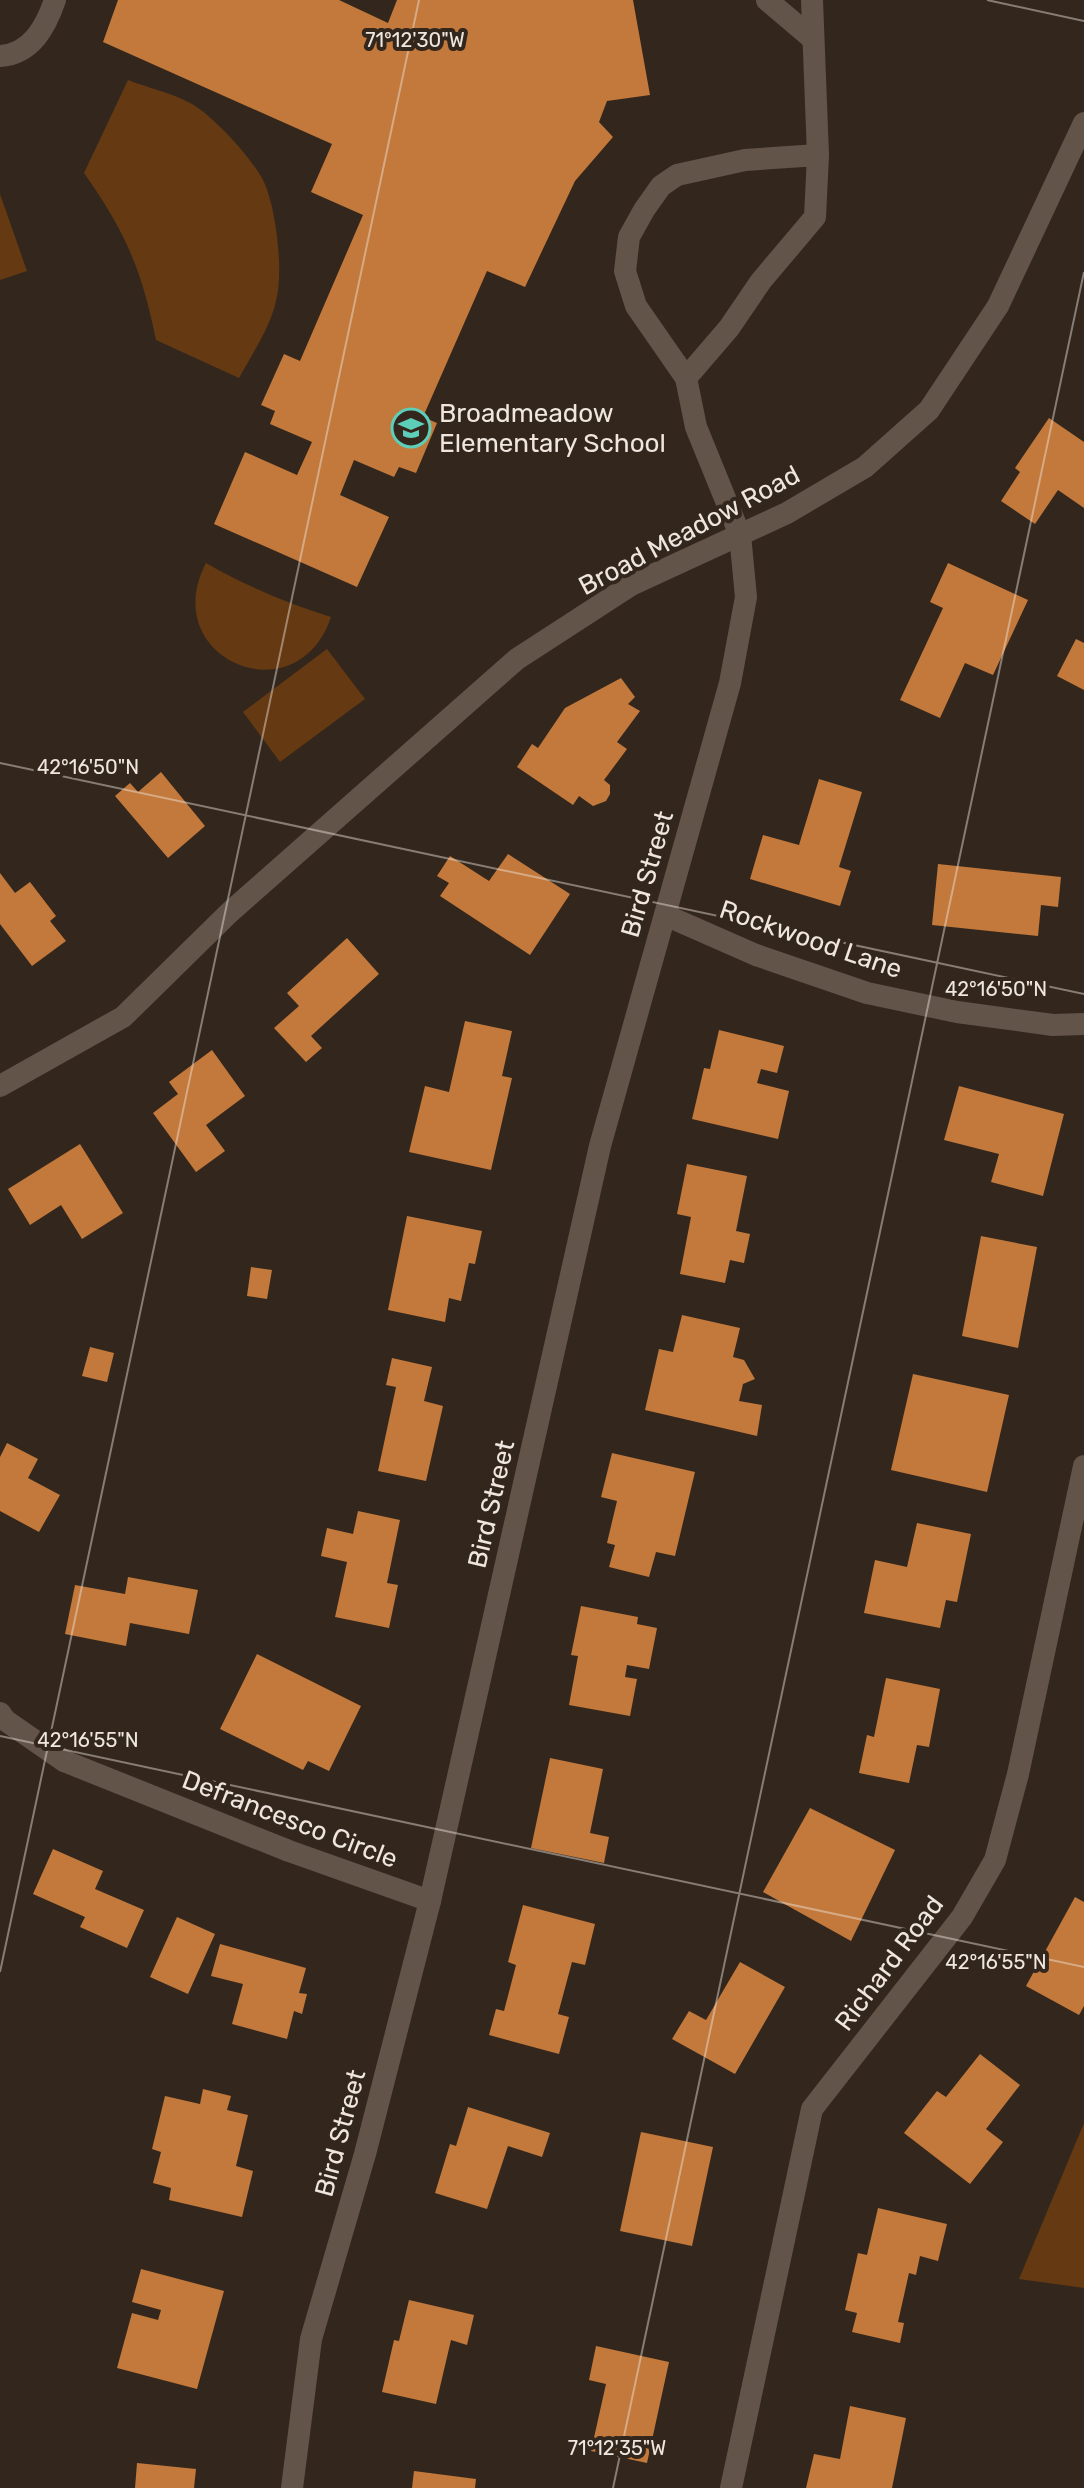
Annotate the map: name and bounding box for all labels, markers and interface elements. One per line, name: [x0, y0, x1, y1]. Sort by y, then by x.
text: 71°12'30"W: [365, 28, 465, 52]
place label: Broadmeadow Elementary School: [439, 398, 666, 459]
school or university icon: Broadmeadow Elementary School: [390, 407, 432, 449]
street label: Broad Meadow Road: [573, 459, 805, 602]
text: 42°16'50"N: [37, 755, 139, 779]
street label: Bird Street: [615, 807, 680, 941]
street label: Rockwood Lane: [715, 894, 906, 985]
text: 42°16'50"N: [945, 977, 1047, 1001]
street label: Bird Street: [462, 1437, 521, 1571]
text: 42°16'55"N: [37, 1728, 139, 1752]
street label: Defrancesco Circle: [178, 1764, 402, 1875]
street label: Richard Road: [829, 1890, 950, 2037]
text: 42°16'55"N: [945, 1950, 1047, 1974]
street label: Bird Street: [309, 2066, 372, 2200]
text: 71°12'35"W: [568, 2436, 666, 2460]

